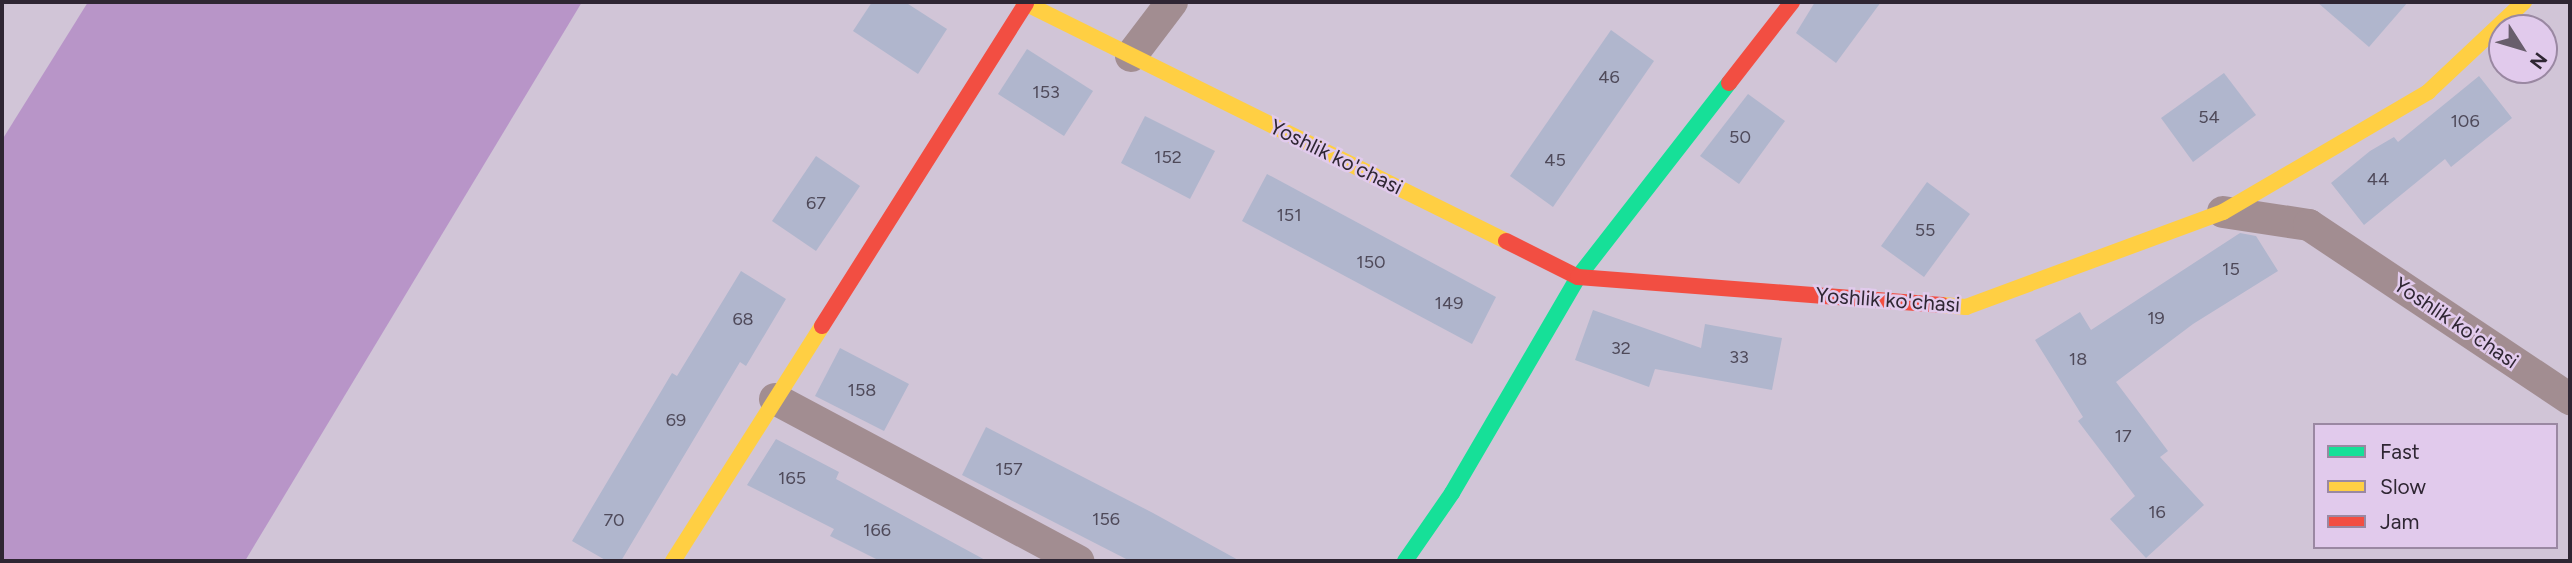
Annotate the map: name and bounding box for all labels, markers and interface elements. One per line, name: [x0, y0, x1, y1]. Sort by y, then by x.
north arrow: [2488, 14, 2558, 84]
text: N: [2525, 48, 2552, 74]
house number: 46: [1598, 66, 1620, 88]
house number: 153: [1032, 81, 1060, 103]
house number: 54: [2198, 106, 2220, 128]
house number: 106: [2450, 110, 2480, 132]
street label: Yoshlik ko'chasi: [1265, 114, 1407, 200]
house number: 50: [1729, 126, 1751, 148]
house number: 152: [1154, 146, 1182, 168]
house number: 45: [1544, 149, 1566, 171]
house number: 44: [2367, 168, 2389, 190]
house number: 67: [806, 192, 826, 214]
house number: 151: [1276, 204, 1302, 226]
house number: 55: [1915, 219, 1935, 241]
house number: 150: [1356, 251, 1386, 273]
house number: 15: [2222, 258, 2240, 280]
street label: Yoshlik ko'chasi: [2389, 272, 2523, 374]
street label: Yoshlik ko'chasi: [1815, 282, 1961, 318]
house number: 149: [1435, 292, 1463, 314]
house number: 19: [2147, 307, 2165, 329]
house number: 68: [732, 308, 754, 330]
house number: 32: [1611, 337, 1631, 359]
house number: 33: [1729, 346, 1749, 368]
house number: 18: [2069, 348, 2087, 370]
house number: 158: [848, 379, 876, 401]
house number: 69: [666, 409, 686, 431]
legend: [2313, 423, 2558, 549]
house number: 17: [2114, 425, 2132, 447]
text: Fast: [2380, 439, 2420, 464]
house number: 157: [995, 458, 1023, 480]
house number: 165: [778, 467, 806, 489]
text: Slow: [2380, 474, 2426, 499]
house number: 16: [2148, 501, 2166, 523]
house number: 156: [1092, 508, 1120, 530]
house number: 70: [603, 509, 625, 531]
text: Jam: [2380, 509, 2419, 534]
house number: 166: [863, 519, 891, 541]

